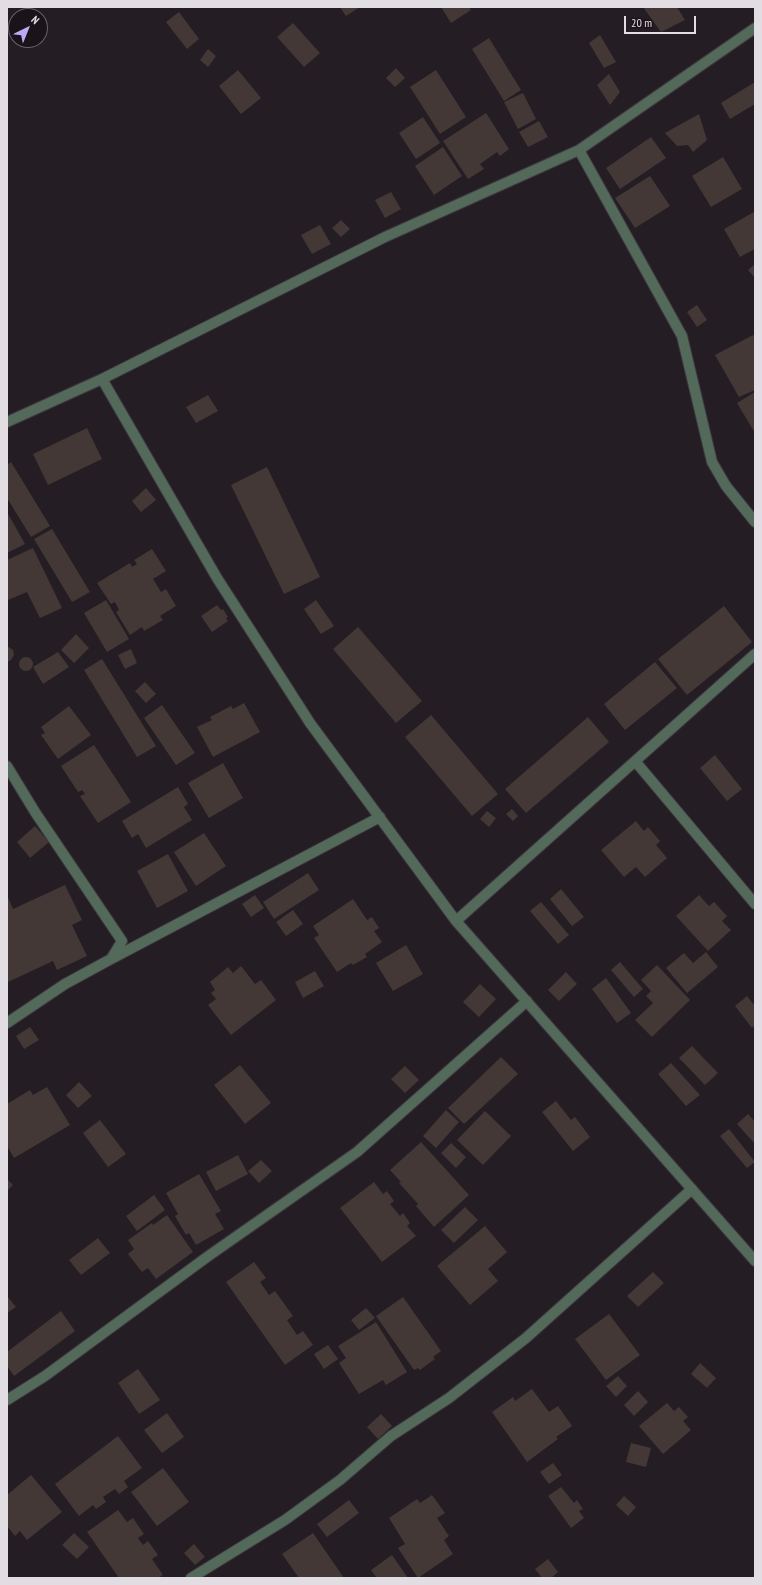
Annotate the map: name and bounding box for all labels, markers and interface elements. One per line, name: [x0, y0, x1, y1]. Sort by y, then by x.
north arrow: [8, 8, 48, 48]
scale bar: [626, 8, 698, 34]
text: N: [29, 13, 42, 27]
text: 20 m: [631, 15, 652, 30]

